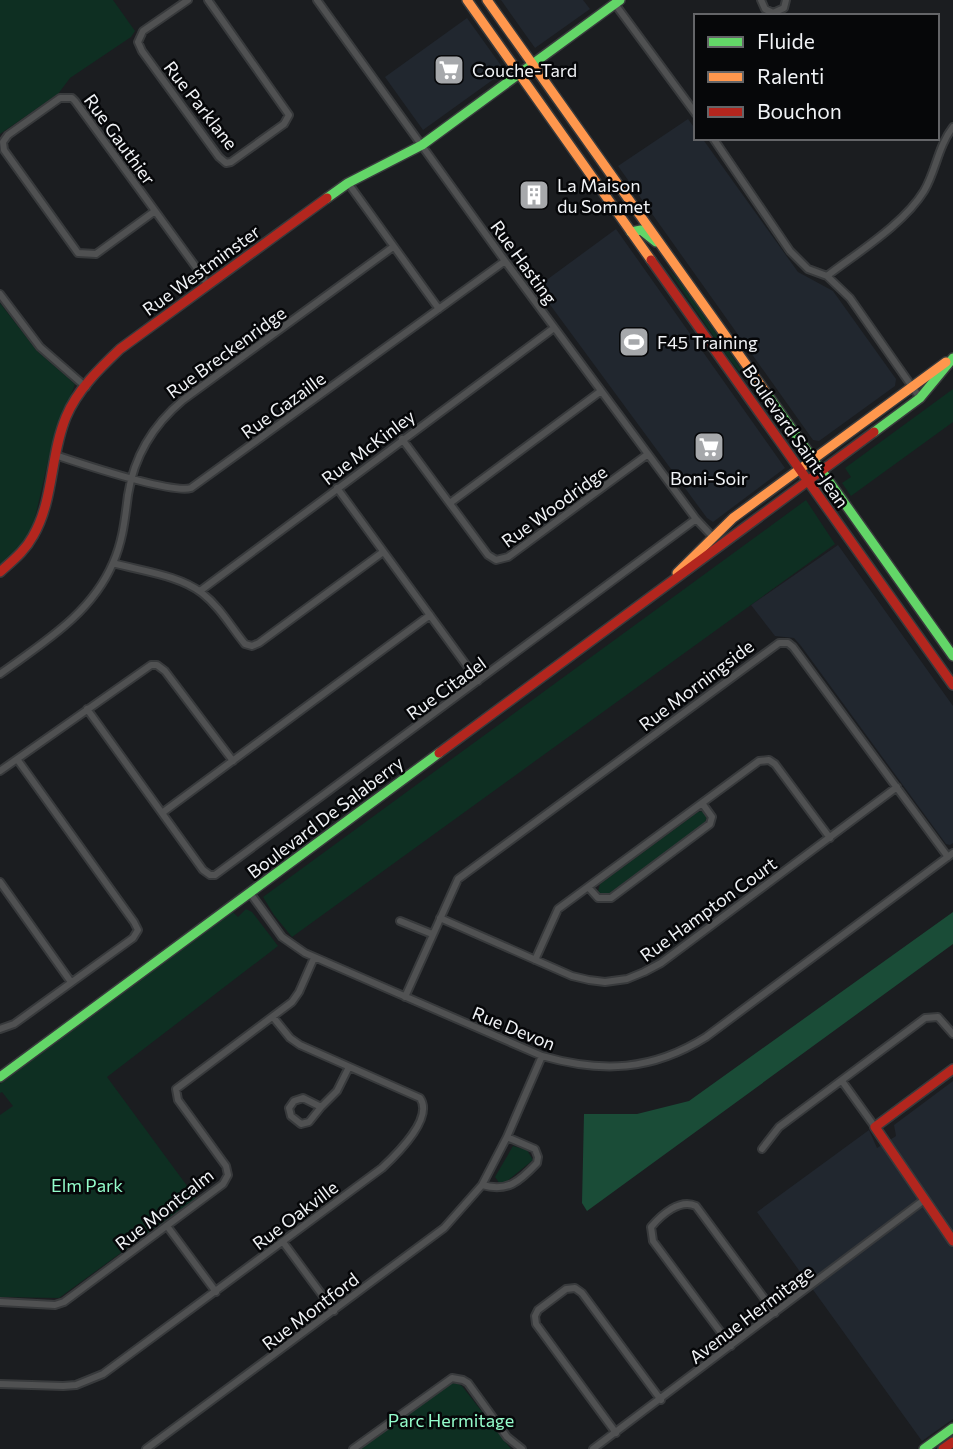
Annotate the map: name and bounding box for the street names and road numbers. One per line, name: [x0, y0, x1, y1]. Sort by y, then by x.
street label: Rue Parklane: [160, 56, 242, 154]
street label: Rue Gauthier: [80, 89, 160, 189]
street label: Rue Hasting: [486, 216, 562, 308]
street label: Rue Westminster: [138, 220, 264, 320]
street label: Rue Breckenridge: [162, 301, 290, 403]
street label: Boulevard Saint-Jean: [738, 360, 854, 512]
street label: Rue Gazaille: [236, 367, 330, 443]
street label: Rue McKinley: [317, 405, 419, 489]
street label: Rue Woodridge: [497, 460, 611, 552]
street label: Rue Morningside: [634, 635, 758, 735]
street label: Rue Citadel: [402, 652, 490, 724]
street label: Boulevard De Salaberry: [243, 751, 407, 883]
street label: Rue Hampton Court: [635, 852, 781, 966]
street label: Rue Devon: [469, 1001, 559, 1055]
street label: Rue Montcalm: [110, 1164, 218, 1254]
street label: Rue Oakville: [248, 1176, 342, 1254]
street label: Avenue Hermitage: [685, 1260, 817, 1368]
street label: Rue Montford: [257, 1268, 363, 1354]

